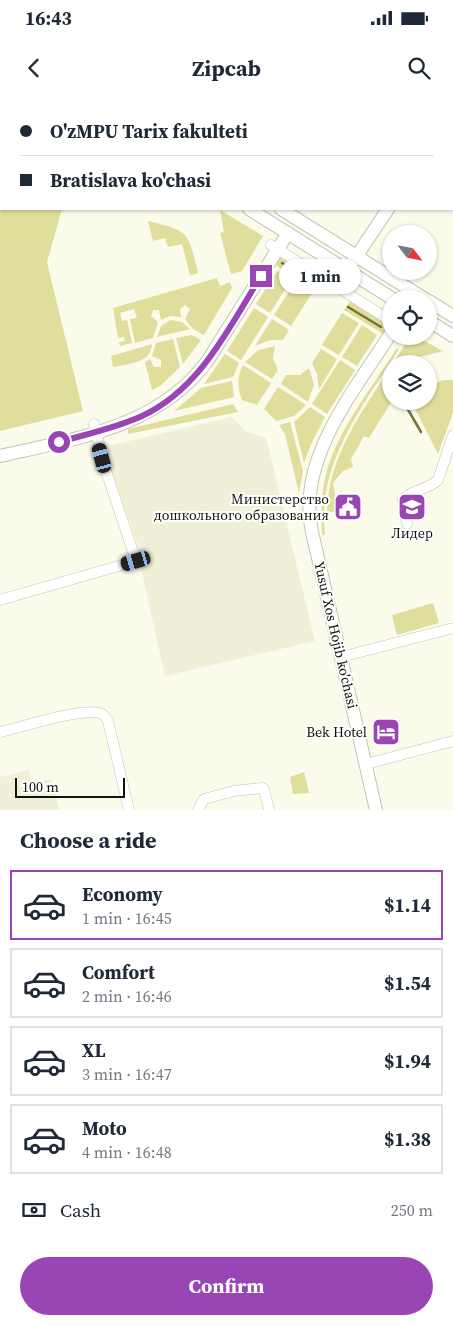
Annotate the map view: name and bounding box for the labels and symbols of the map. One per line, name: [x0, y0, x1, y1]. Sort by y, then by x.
north arrow: [382, 225, 438, 280]
callout: 1 min: [278, 258, 361, 294]
route end: [250, 265, 272, 287]
route start: [48, 431, 70, 453]
car: [90, 442, 113, 474]
place label: Министерство дошкольного образования: [154, 489, 329, 525]
public building icon: Министерство дошкольного образования: [333, 492, 363, 522]
school or university icon: Лидер: [397, 492, 427, 522]
place label: Лидер: [391, 523, 433, 543]
car: [119, 550, 152, 572]
street label: Yusuf Xos Hojib ko'chasi: [309, 559, 363, 711]
hotel icon: Bek Hotel: [371, 717, 401, 747]
place label: Bek Hotel: [306, 722, 367, 742]
scale bar: [15, 775, 125, 798]

